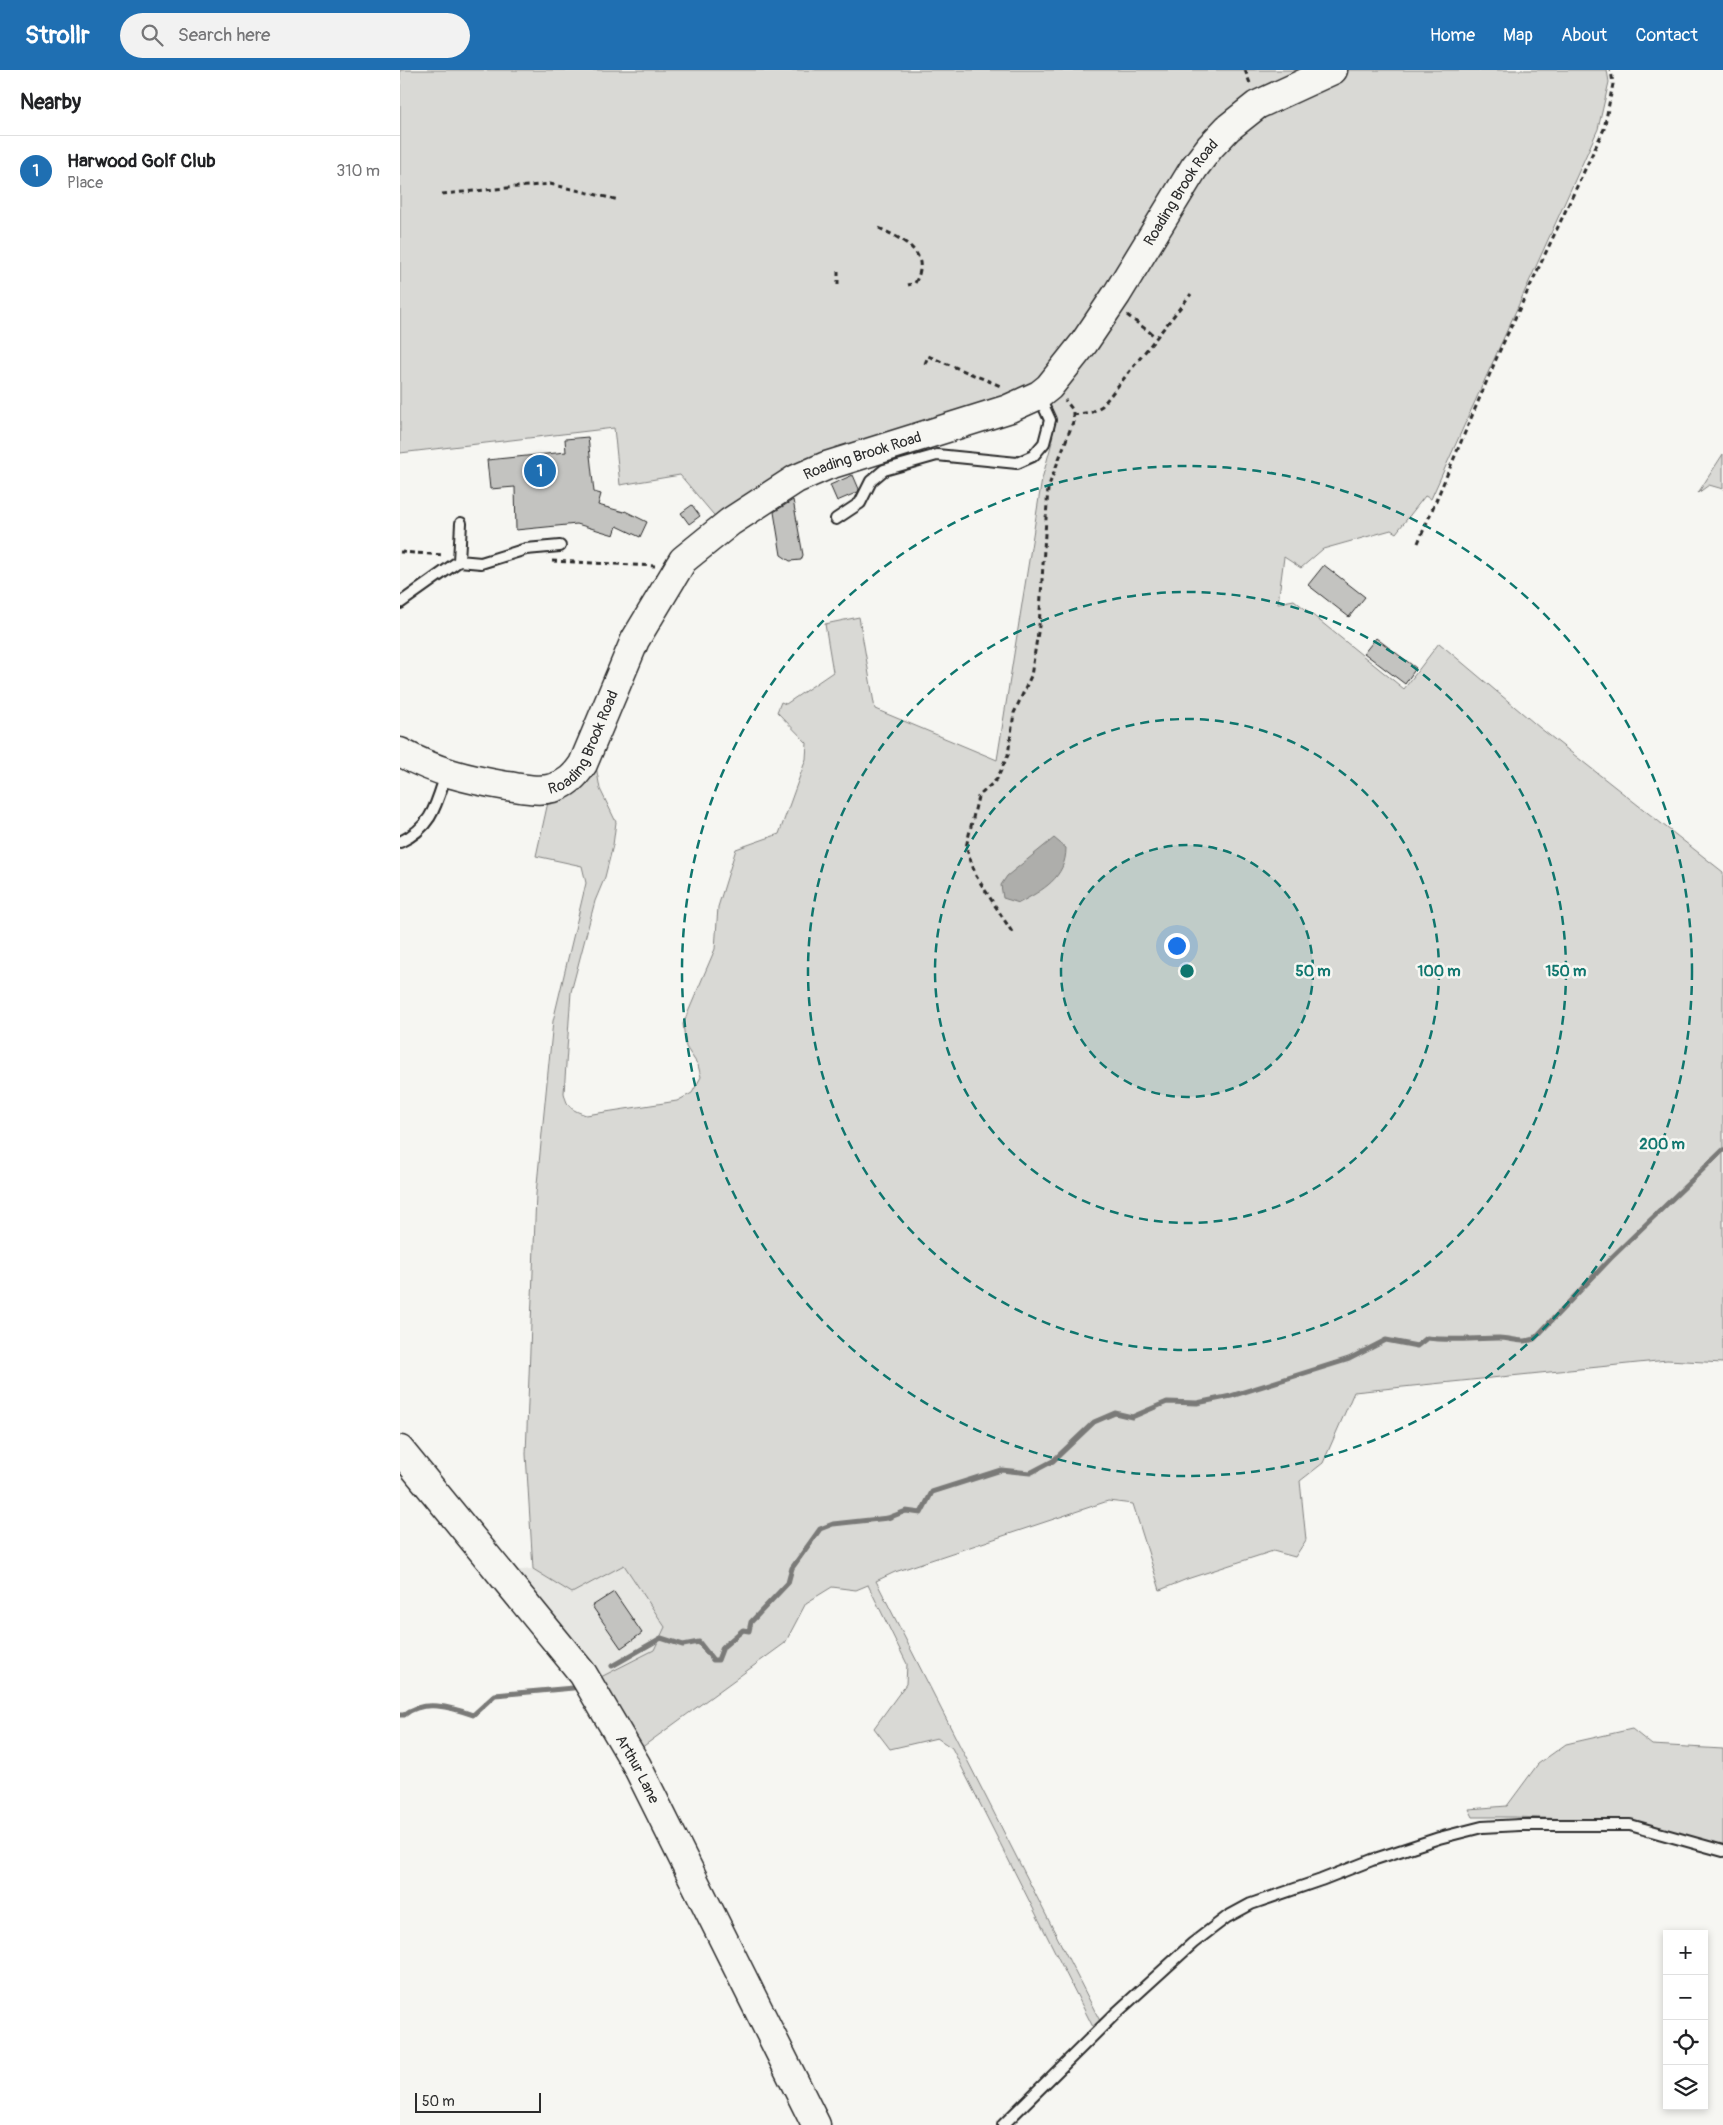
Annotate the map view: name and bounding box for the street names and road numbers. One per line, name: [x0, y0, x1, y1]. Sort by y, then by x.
street label: Roading Brook Road: [1139, 135, 1222, 249]
street label: Roading Brook Road: [800, 427, 924, 484]
street label: Roading Brook Road: [546, 687, 622, 798]
street label: Arthur Lane: [611, 1731, 664, 1807]

